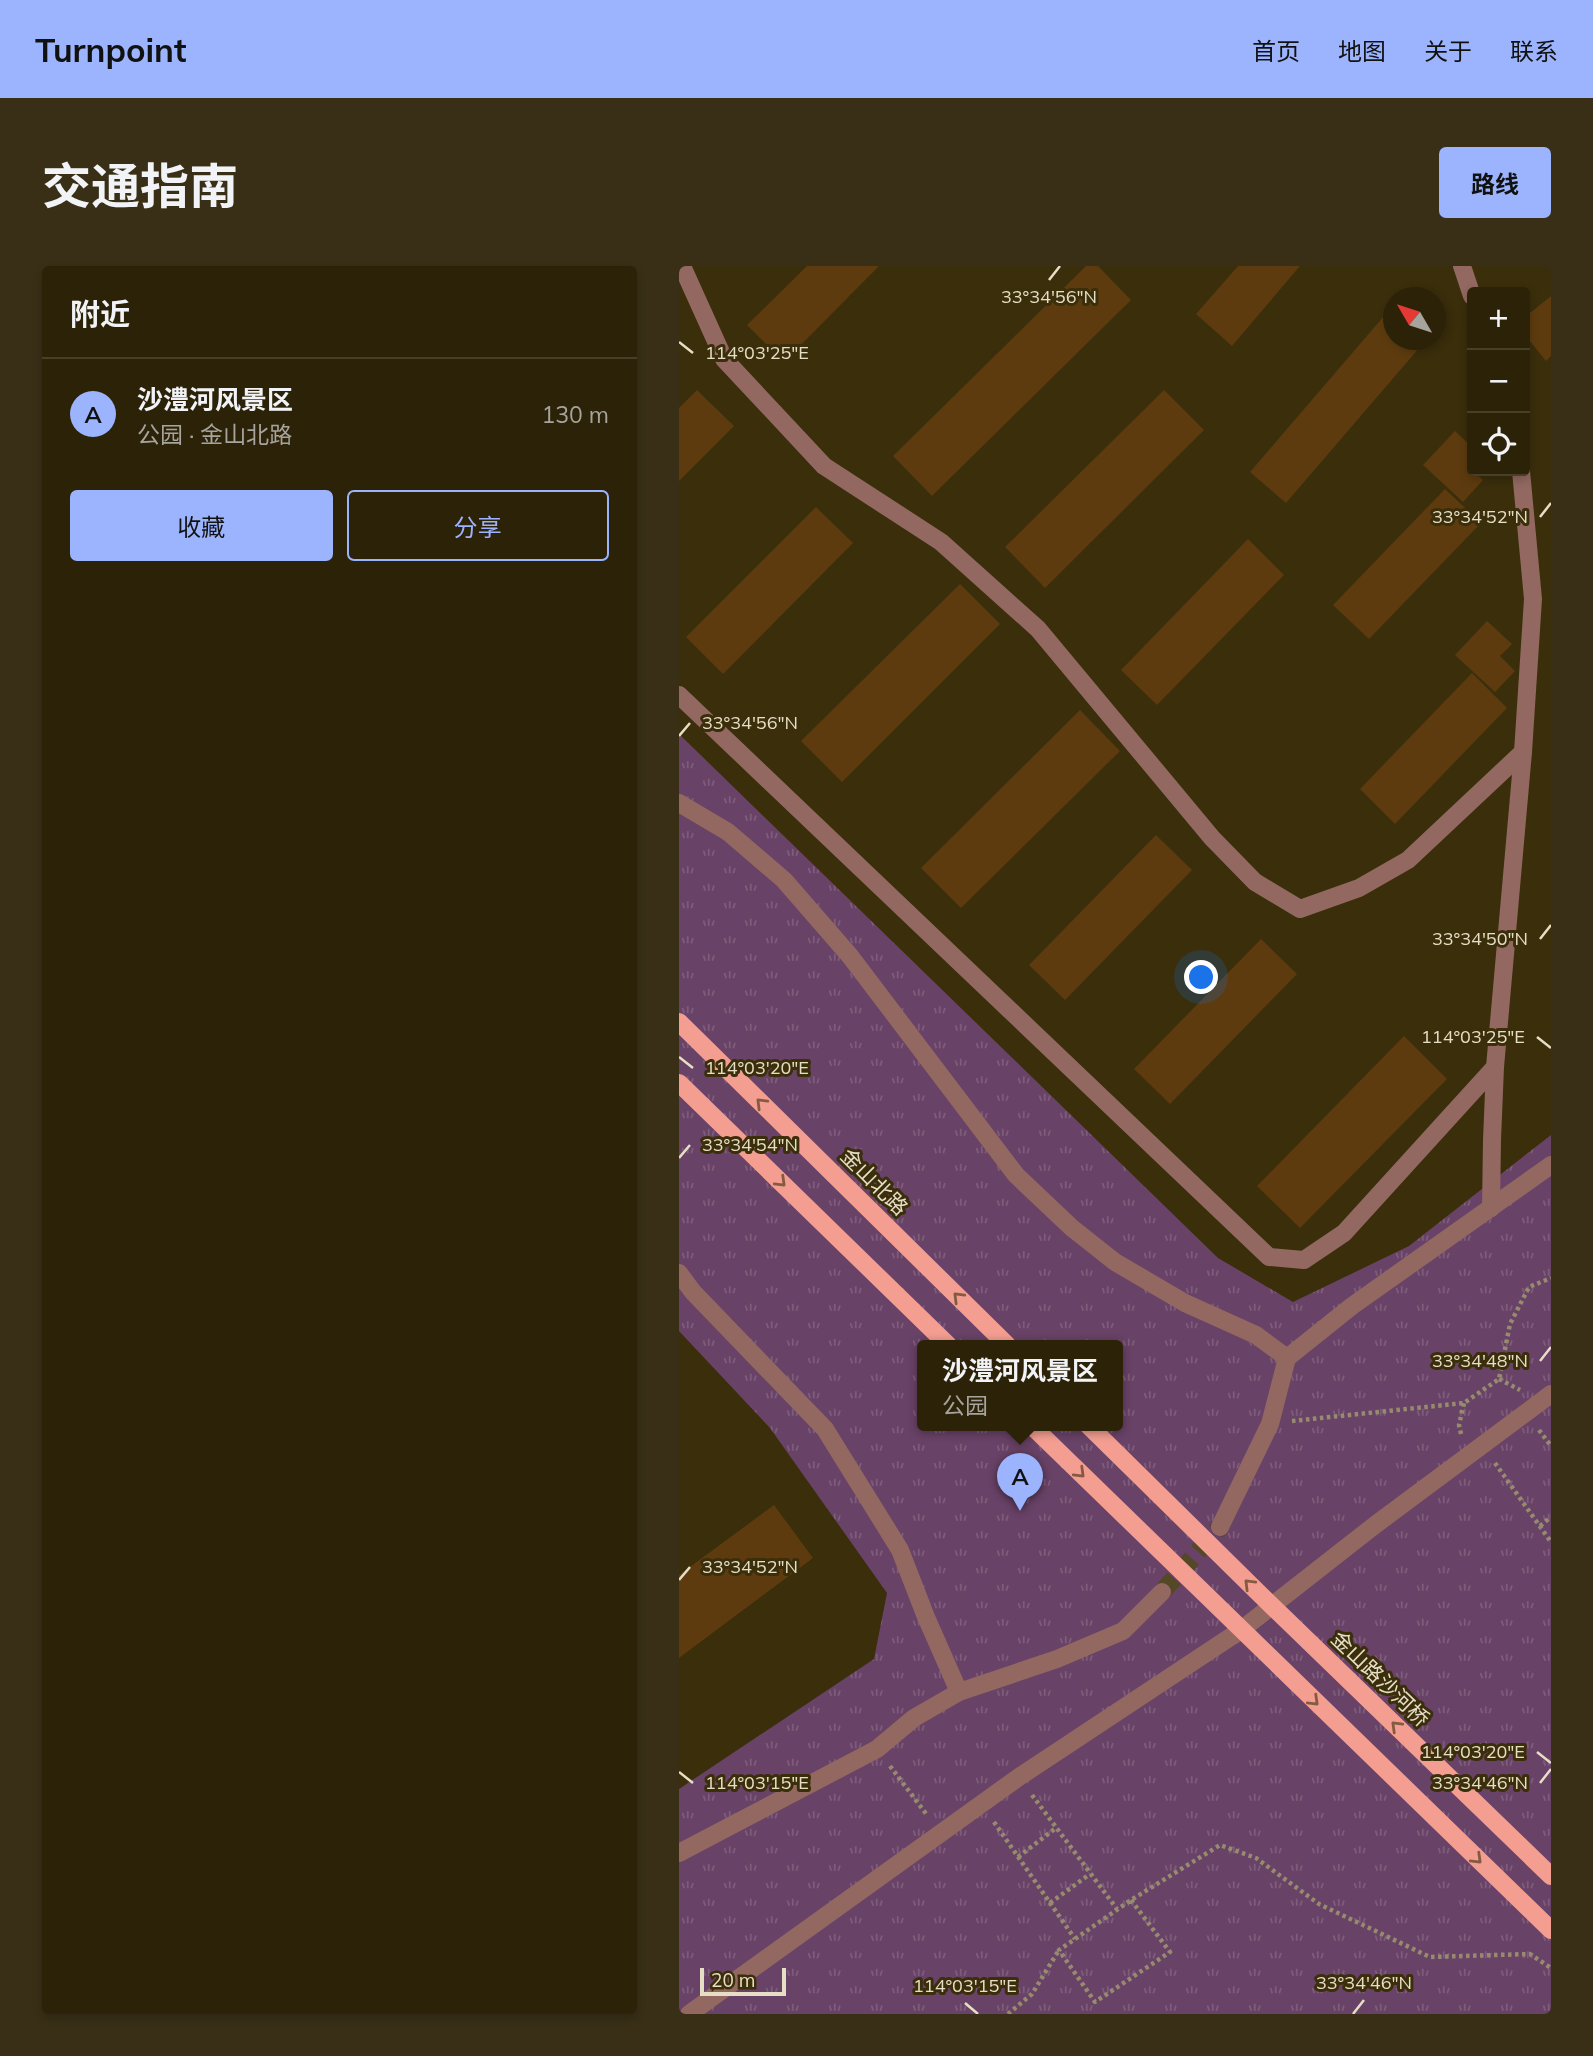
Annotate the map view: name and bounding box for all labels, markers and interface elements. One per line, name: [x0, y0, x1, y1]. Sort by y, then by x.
text: Turnpoint: [35, 29, 187, 70]
text: 首页: [1252, 36, 1300, 66]
text: 地图: [1338, 36, 1386, 66]
text: 关于: [1424, 36, 1472, 66]
text: 联系: [1510, 36, 1558, 66]
button: 路线: [1439, 147, 1551, 218]
text: 交通指南: [42, 155, 238, 216]
text: 33°34'56"N: [1001, 285, 1097, 308]
north arrow: [1383, 287, 1446, 350]
map controls: [1467, 287, 1530, 476]
button: +: [1467, 287, 1530, 350]
text: 附近: [70, 295, 130, 333]
text: 114°03'25"E: [705, 341, 809, 364]
button: −: [1467, 350, 1530, 413]
text: 沙澧河风景区: [137, 383, 293, 416]
text: A: [84, 400, 102, 429]
text: 130 m: [541, 400, 609, 429]
button: locate: [1467, 413, 1530, 476]
text: 公园 · 金山北路: [137, 420, 292, 449]
button: 收藏: [70, 490, 333, 561]
button: 分享: [347, 490, 609, 561]
text: 33°34'52"N: [1432, 505, 1528, 528]
text: 33°34'56"N: [702, 711, 798, 734]
text: 33°34'50"N: [1432, 927, 1528, 950]
your location: [1184, 960, 1218, 994]
text: 114°03'25"E: [1421, 1025, 1525, 1048]
text: 114°03'20"E: [705, 1056, 809, 1079]
one-way arrow: [756, 1098, 769, 1111]
text: 33°34'54"N: [702, 1133, 798, 1156]
street label: 金山北路: [836, 1142, 914, 1220]
one-way arrow: [772, 1173, 785, 1186]
one-way arrow: [953, 1292, 966, 1305]
popup: [917, 1340, 1123, 1431]
text: 33°34'48"N: [1432, 1349, 1528, 1372]
text: 沙澧河风景区: [942, 1354, 1098, 1387]
text: 公园: [942, 1391, 988, 1420]
pin: A: [997, 1453, 1043, 1511]
one-way arrow: [1071, 1464, 1084, 1477]
text: 33°34'52"N: [702, 1555, 798, 1578]
one-way arrow: [1245, 1580, 1257, 1592]
street label: 金山路沙河桥: [1326, 1625, 1435, 1731]
one-way arrow: [1306, 1692, 1319, 1705]
one-way arrow: [1391, 1722, 1404, 1735]
text: 114°03'20"E: [1421, 1740, 1525, 1763]
text: 114°03'15"E: [705, 1771, 809, 1794]
text: 33°34'46"N: [1432, 1771, 1528, 1794]
one-way arrow: [1469, 1851, 1482, 1864]
scale bar: [700, 1965, 786, 1997]
text: 20 m: [711, 1968, 755, 1992]
text: 33°34'46"N: [1316, 1971, 1412, 1994]
text: 114°03'15"E: [913, 1974, 1017, 1997]

